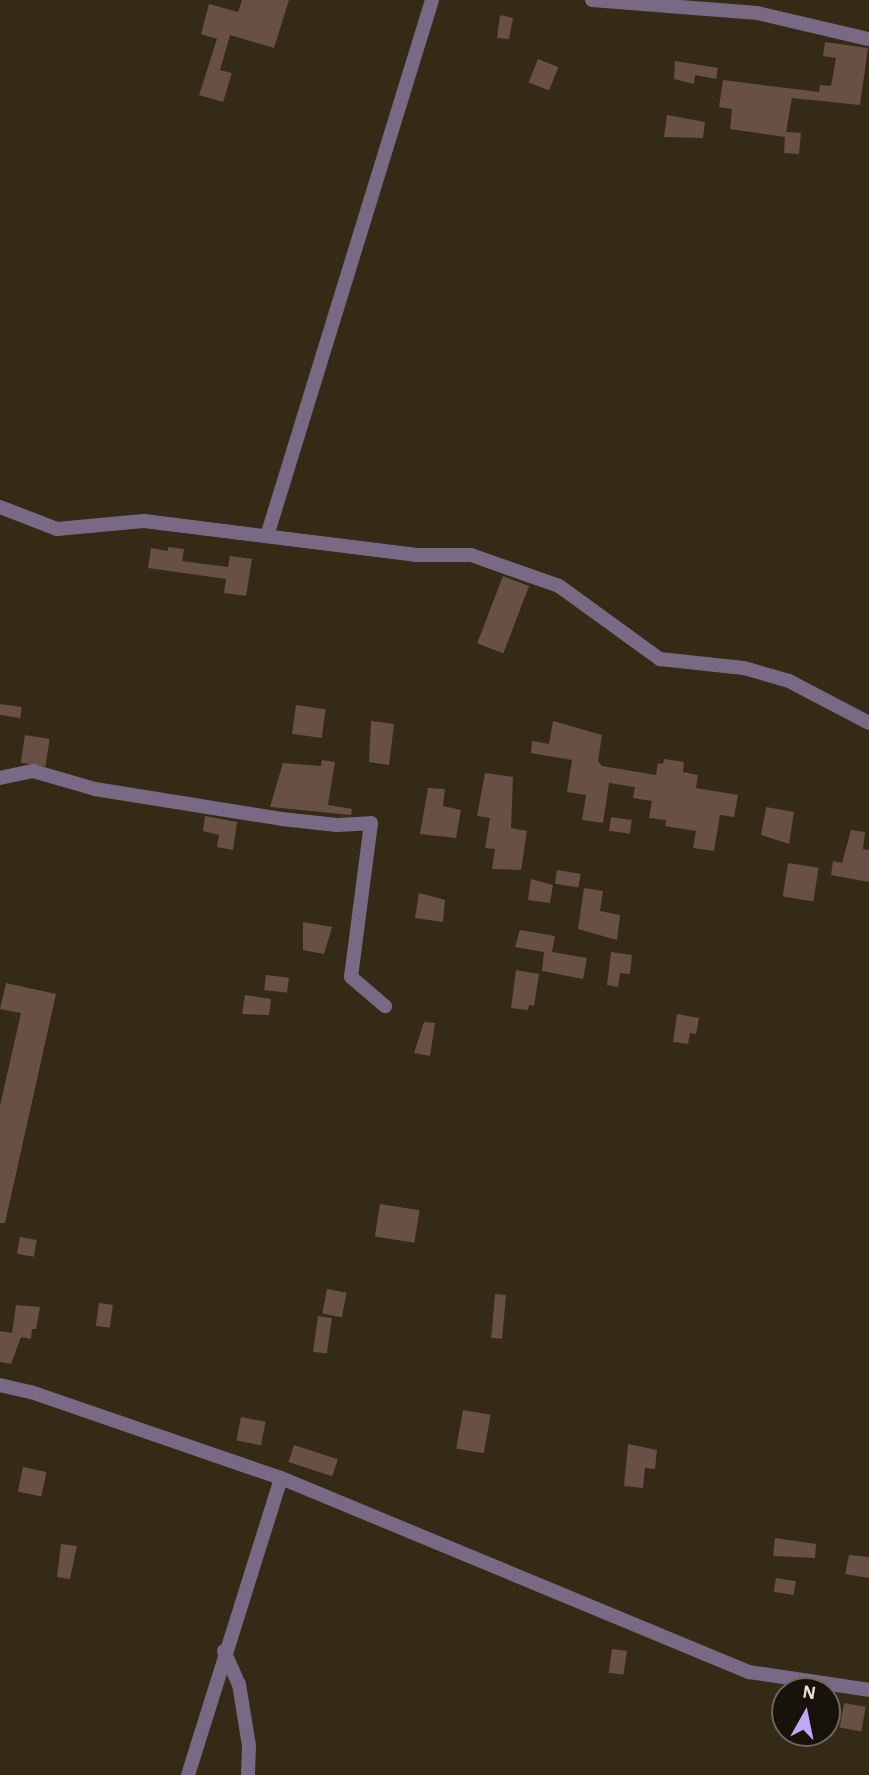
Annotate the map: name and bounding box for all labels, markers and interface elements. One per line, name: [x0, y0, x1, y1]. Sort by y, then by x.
north arrow: [771, 1677, 841, 1747]
text: N: [801, 1682, 817, 1703]

